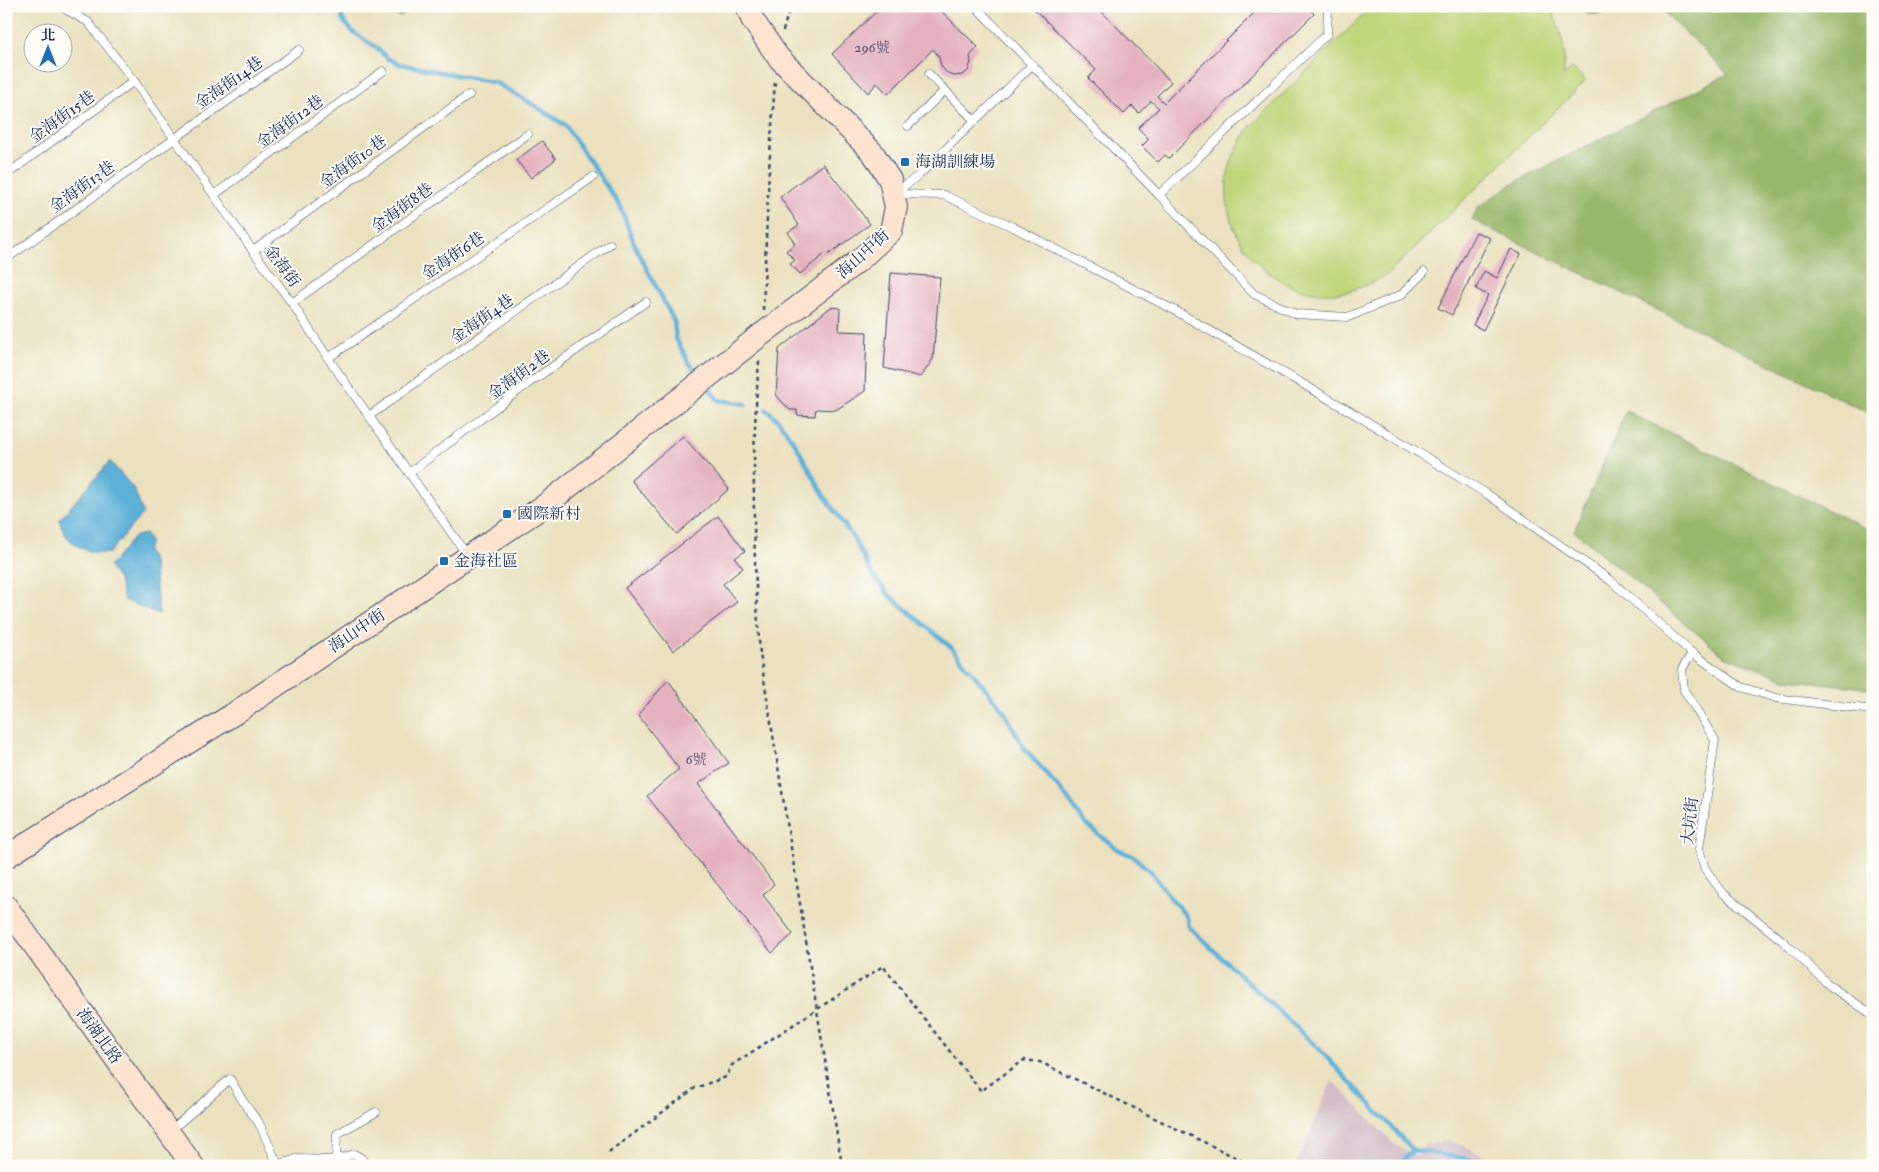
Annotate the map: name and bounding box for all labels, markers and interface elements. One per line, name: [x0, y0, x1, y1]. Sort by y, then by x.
north arrow: [22, 22, 72, 72]
text: 北: [41, 27, 55, 44]
house number: 296號: [854, 39, 890, 56]
street label: 金海街14巷: [191, 52, 267, 114]
street label: 金海街15巷: [25, 86, 99, 148]
street label: 金海街12巷: [253, 91, 327, 153]
street label: 金海街10巷: [316, 131, 390, 193]
place label: 海湖訓練場: [915, 152, 995, 172]
marker: 海湖訓練場: [899, 156, 911, 168]
street label: 金海街13巷: [45, 157, 119, 217]
street label: 金海街8巷: [367, 179, 437, 237]
street label: 海山中街: [833, 225, 893, 283]
street label: 金海街6巷: [418, 228, 488, 284]
street label: 金海街: [260, 241, 304, 291]
street label: 金海街4巷: [447, 290, 517, 348]
street label: 金海街2巷: [484, 346, 554, 404]
place label: 國際新村: [517, 504, 581, 524]
marker: 國際新村: [501, 508, 513, 520]
place label: 金海社區: [454, 551, 518, 571]
marker: 金海社區: [438, 555, 450, 567]
street label: 海山中街: [325, 605, 389, 657]
house number: 6號: [685, 751, 707, 768]
street label: 大坑街: [1678, 796, 1702, 846]
street label: 海湖北路: [72, 1004, 126, 1068]

